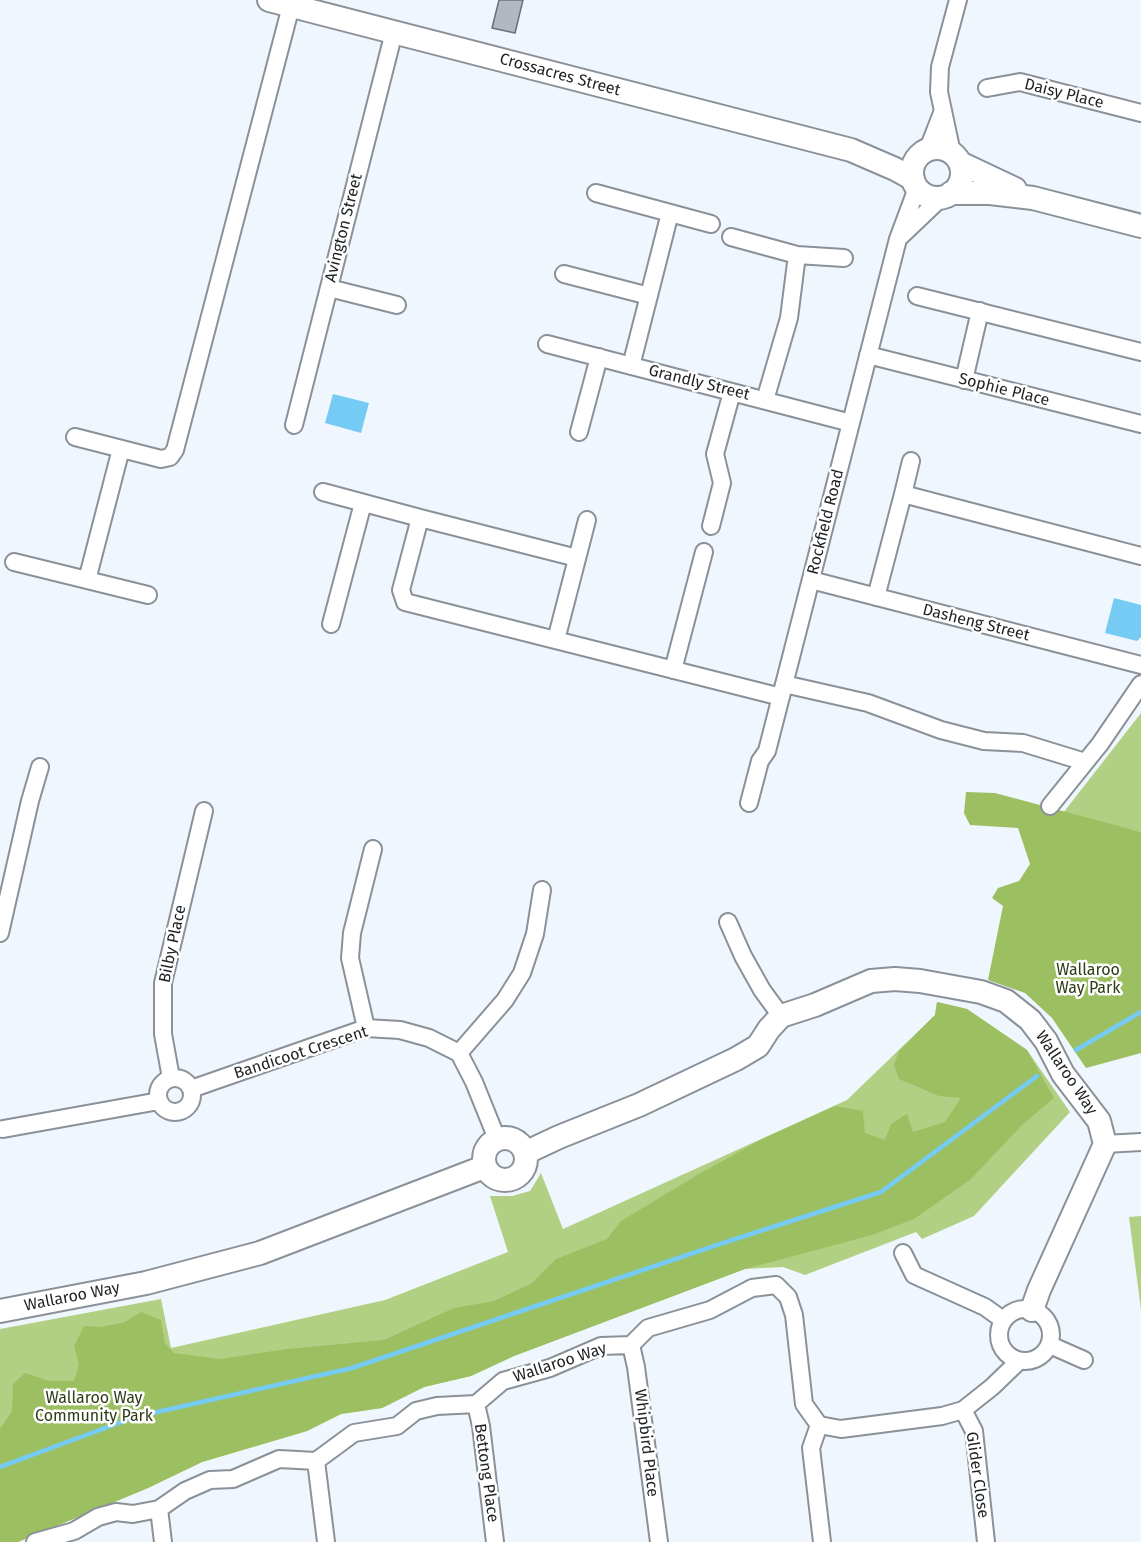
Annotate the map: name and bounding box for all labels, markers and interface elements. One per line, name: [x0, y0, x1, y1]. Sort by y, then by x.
street label: Crossacres Street: [497, 50, 623, 100]
street label: Daisy Place: [1022, 75, 1106, 113]
street label: Avington Street: [321, 172, 367, 284]
street label: Grandly Street: [647, 361, 751, 405]
street label: Sophie Place: [957, 369, 1051, 411]
street label: Rockfield Road: [804, 467, 848, 577]
street label: Dasheng Street: [921, 600, 1031, 646]
street label: Bilby Place: [155, 903, 191, 985]
park label: Wallaroo Way Park: [1056, 961, 1120, 999]
street label: Bandicoot Crescent: [232, 1022, 370, 1084]
street label: Wallaroo Way: [1031, 1027, 1101, 1119]
street label: Wallaroo Way: [23, 1278, 121, 1316]
street label: Wallaroo Way: [511, 1339, 609, 1387]
street label: Whipbird Place: [630, 1388, 662, 1498]
park label: Wallaroo Way Community Park: [35, 1389, 153, 1427]
street label: Bettong Place: [470, 1422, 502, 1524]
street label: Glider Close: [961, 1431, 993, 1519]

